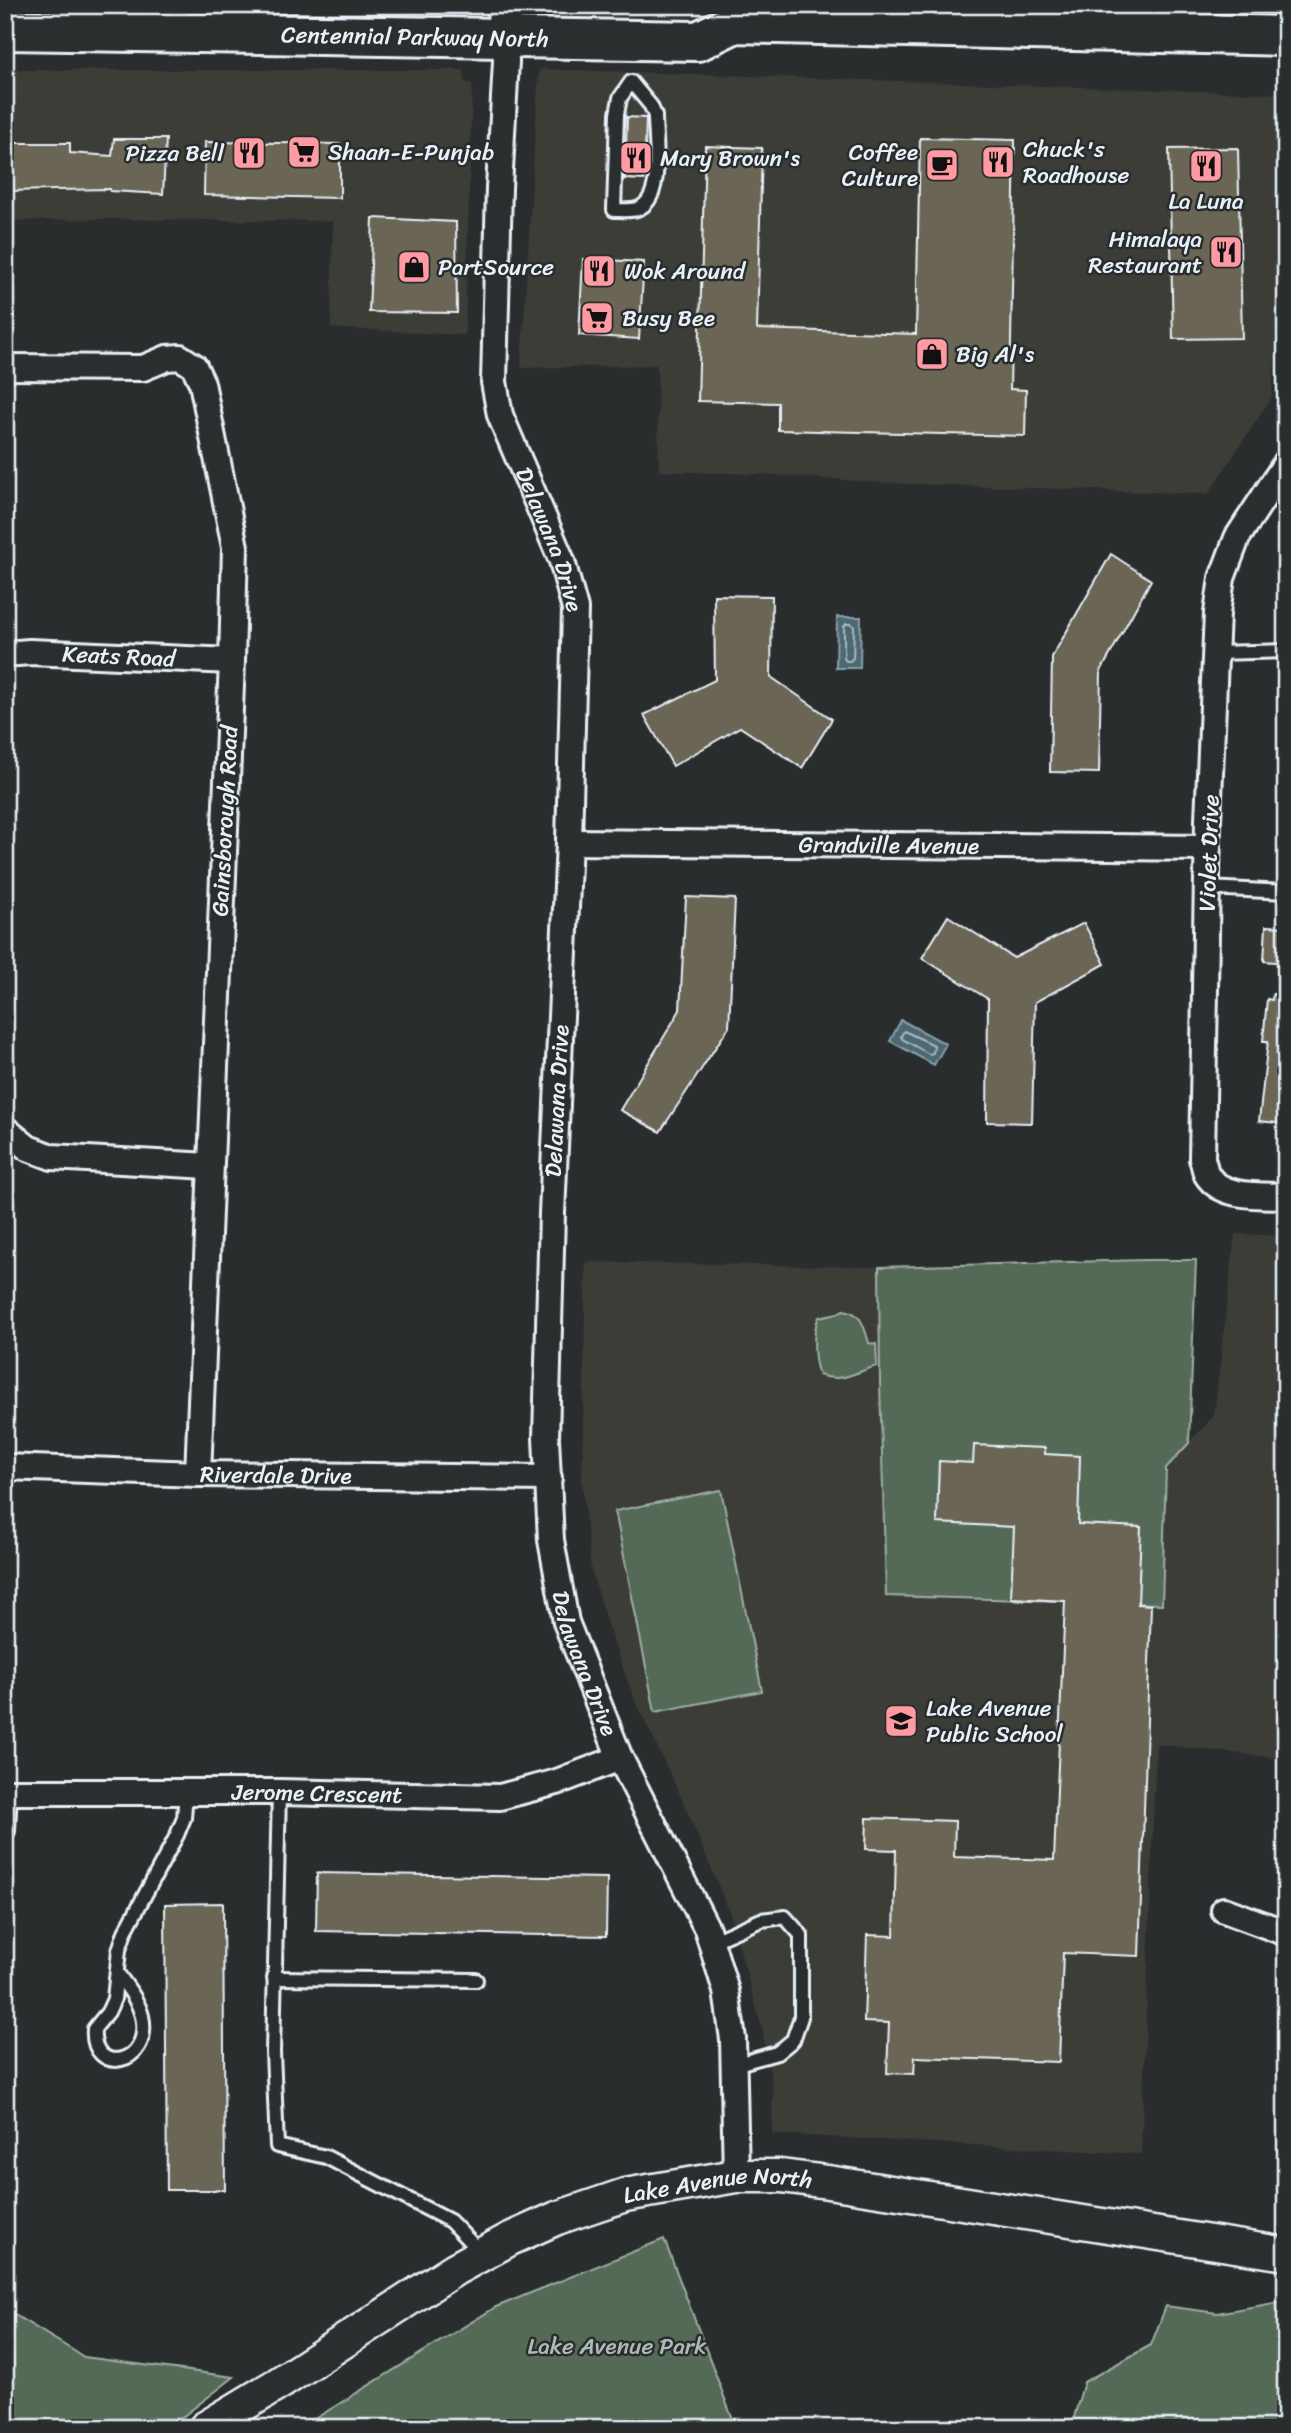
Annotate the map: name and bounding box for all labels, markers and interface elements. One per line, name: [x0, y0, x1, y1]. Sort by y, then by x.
street label: Centennial Parkway North: [281, 14, 549, 59]
place label: Chuck's Roadhouse: [1023, 129, 1130, 196]
place label: Shaan-E-Punjab: [328, 132, 494, 173]
place label: Coffee Culture: [842, 132, 918, 199]
place label: Pizza Bell: [125, 133, 224, 174]
supermarket icon: Shaan-E-Punjab: [285, 133, 323, 171]
restaurant icon: Pizza Bell: [230, 134, 268, 172]
place label: Mary Brown's: [660, 138, 800, 179]
restaurant icon: Mary Brown's: [617, 139, 655, 177]
restaurant icon: Chuck's Roadhouse: [979, 143, 1017, 181]
cafe icon: Coffee Culture: [923, 146, 961, 184]
restaurant icon: La Luna: [1187, 147, 1225, 185]
place label: La Luna: [1168, 181, 1244, 222]
place label: Himalaya Restaurant: [1088, 219, 1202, 286]
restaurant icon: Himalaya Restaurant: [1207, 233, 1245, 271]
place label: PartSource: [438, 247, 554, 288]
shop icon: PartSource: [395, 248, 433, 286]
place label: Wok Around: [624, 251, 747, 292]
restaurant icon: Wok Around: [580, 252, 618, 290]
place label: Busy Bee: [622, 298, 715, 339]
supermarket icon: Busy Bee: [578, 299, 616, 337]
place label: Big Al's: [956, 334, 1035, 375]
shop icon: Big Al's: [913, 335, 951, 373]
street label: Delawana Drive: [504, 460, 595, 616]
street label: Keats Road: [61, 633, 178, 679]
street label: Gainsborough Road: [200, 723, 251, 917]
street label: Violet Drive: [1186, 793, 1232, 912]
street label: Grandville Avenue: [799, 824, 979, 866]
street label: Delawana Drive: [533, 1024, 581, 1178]
street label: Riverdale Drive: [200, 1454, 352, 1496]
street label: Delawana Drive: [540, 1587, 630, 1742]
place label: Lake Avenue Public School: [926, 1688, 1063, 1755]
school or university icon: Lake Avenue Public School: [882, 1702, 920, 1740]
street label: Jerome Crescent: [231, 1771, 403, 1815]
street label: Lake Avenue North: [620, 2156, 815, 2215]
park label: Lake Avenue Park: [528, 2326, 706, 2367]

